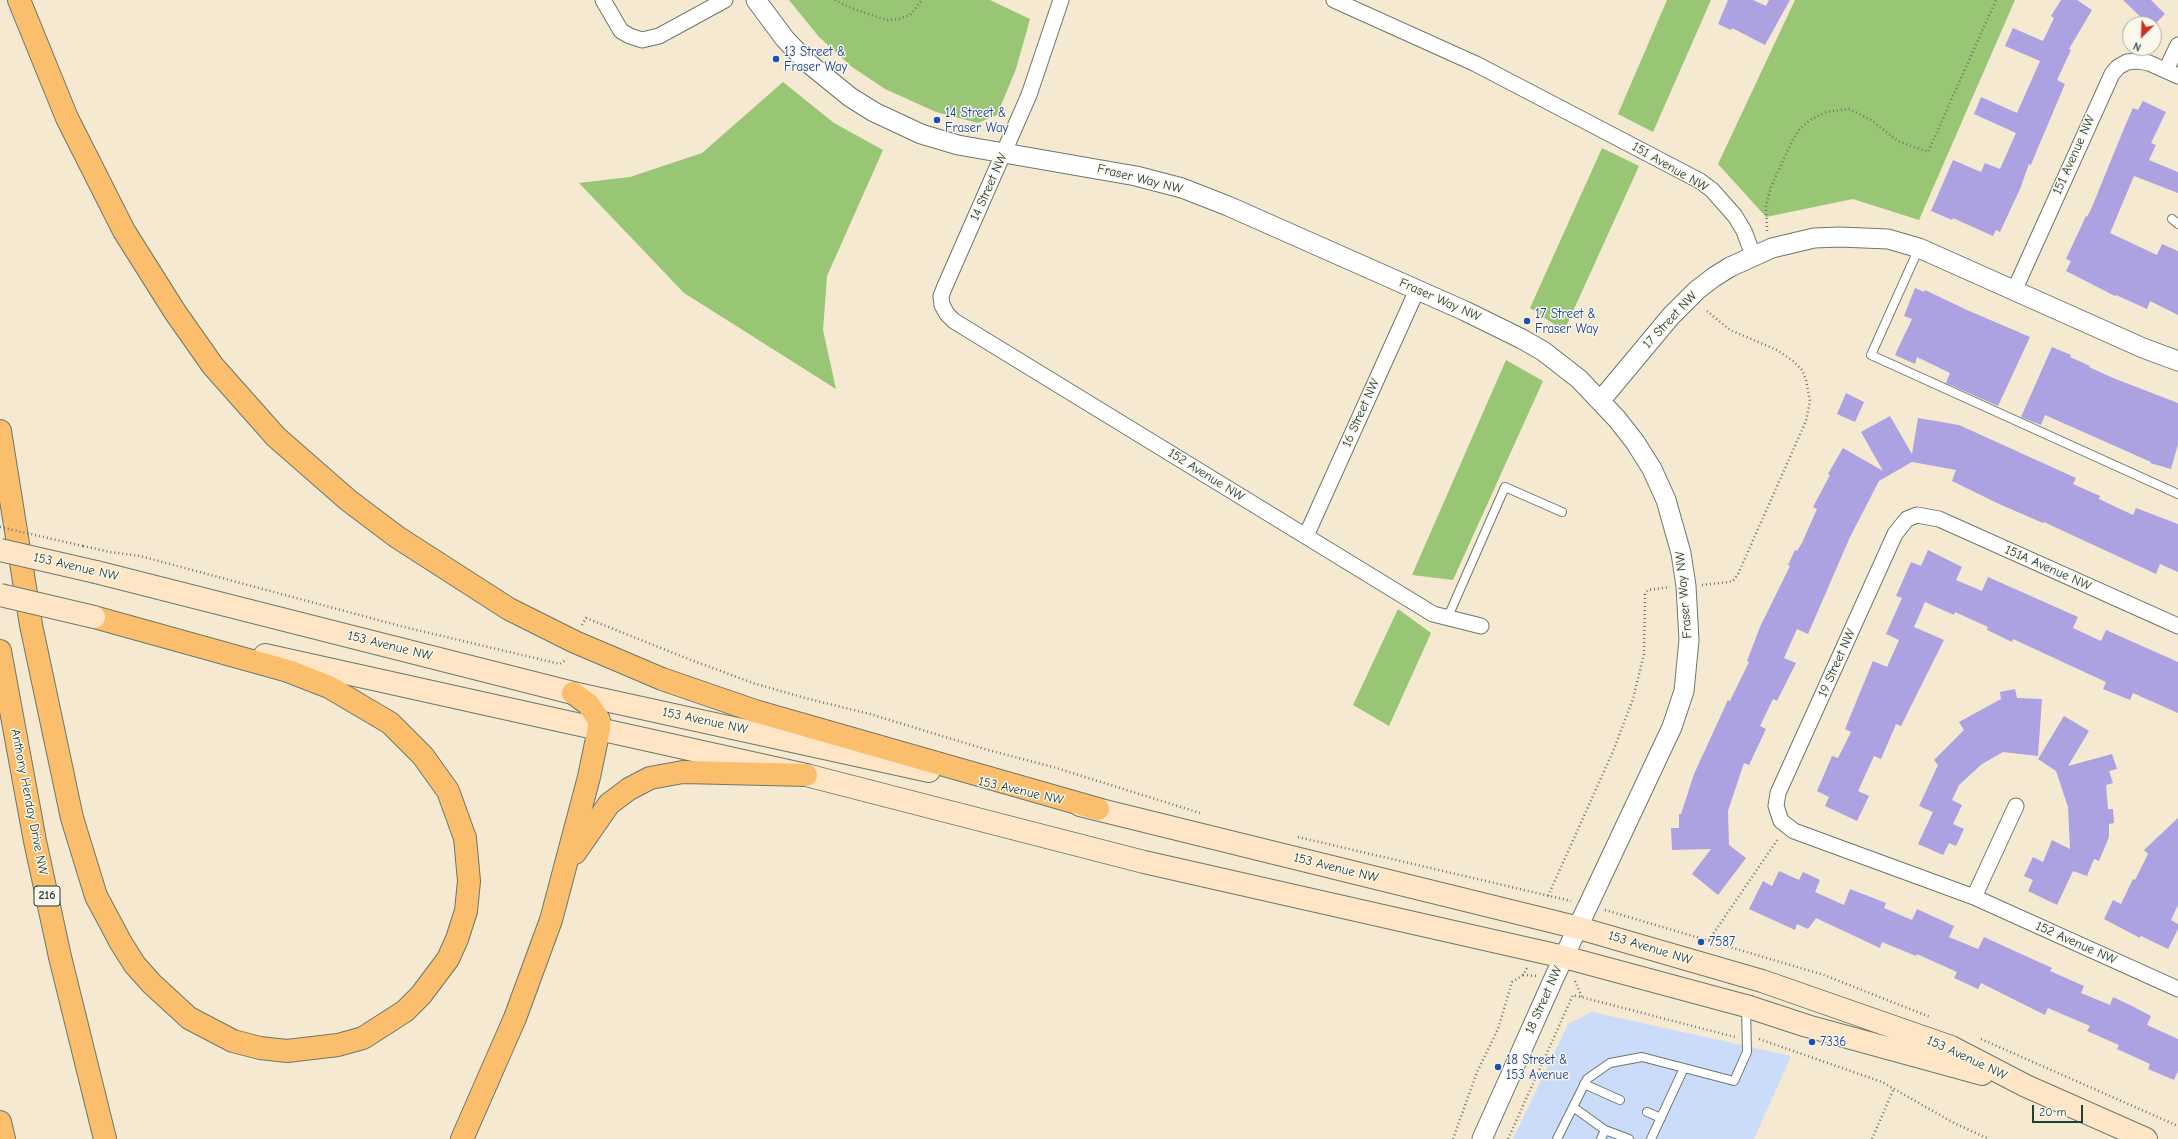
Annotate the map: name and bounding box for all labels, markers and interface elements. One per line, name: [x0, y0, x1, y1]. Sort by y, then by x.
north arrow: [2122, 16, 2162, 56]
text: N: [2131, 39, 2143, 54]
place label: 13 Street & Fraser Way: [784, 44, 847, 75]
marker: 13 Street & Fraser Way: [771, 54, 781, 64]
place label: 14 Street & Fraser Way: [945, 105, 1008, 136]
street label: 151 Avenue NW: [2049, 113, 2099, 197]
marker: 14 Street & Fraser Way: [932, 115, 942, 125]
street label: 151 Avenue NW: [1629, 139, 1711, 195]
street label: 14 Street NW: [967, 151, 1011, 223]
street label: Fraser Way NW: [1096, 161, 1184, 197]
street label: Fraser Way NW: [1397, 275, 1483, 325]
street label: 17 Street NW: [1640, 288, 1700, 352]
place label: 17 Street & Fraser Way: [1535, 306, 1598, 337]
marker: 17 Street & Fraser Way: [1522, 316, 1532, 326]
street label: 16 Street NW: [1339, 376, 1383, 450]
street label: 152 Avenue NW: [1165, 445, 1247, 505]
street label: 151A Avenue NW: [2002, 542, 2094, 594]
street label: 153 Avenue NW: [32, 550, 120, 584]
street label: Fraser Way NW: [1672, 551, 1696, 639]
street label: 19 Street NW: [1815, 626, 1859, 700]
street label: 153 Avenue NW: [346, 628, 434, 664]
street label: 153 Avenue NW: [661, 704, 749, 738]
street label: Anthony Henday Drive NW: [7, 728, 51, 876]
street label: 153 Avenue NW: [977, 774, 1065, 808]
street label: 153 Avenue NW: [1292, 850, 1380, 886]
road number: 216: [34, 886, 60, 906]
street label: 152 Avenue NW: [2033, 918, 2119, 968]
street label: 153 Avenue NW: [1606, 928, 1694, 968]
place label: 7587: [1709, 934, 1735, 950]
marker: 7587: [1696, 937, 1706, 947]
street label: 18 Street NW: [1522, 964, 1566, 1036]
street label: 153 Avenue NW: [1924, 1033, 2010, 1083]
place label: 7336: [1820, 1034, 1846, 1050]
marker: 7336: [1807, 1037, 1817, 1047]
place label: 18 Street & 153 Avenue: [1506, 1052, 1569, 1083]
marker: 18 Street & 153 Avenue: [1493, 1062, 1503, 1072]
scale bar: [2034, 1097, 2085, 1123]
text: 20 m: [2039, 1105, 2067, 1119]

